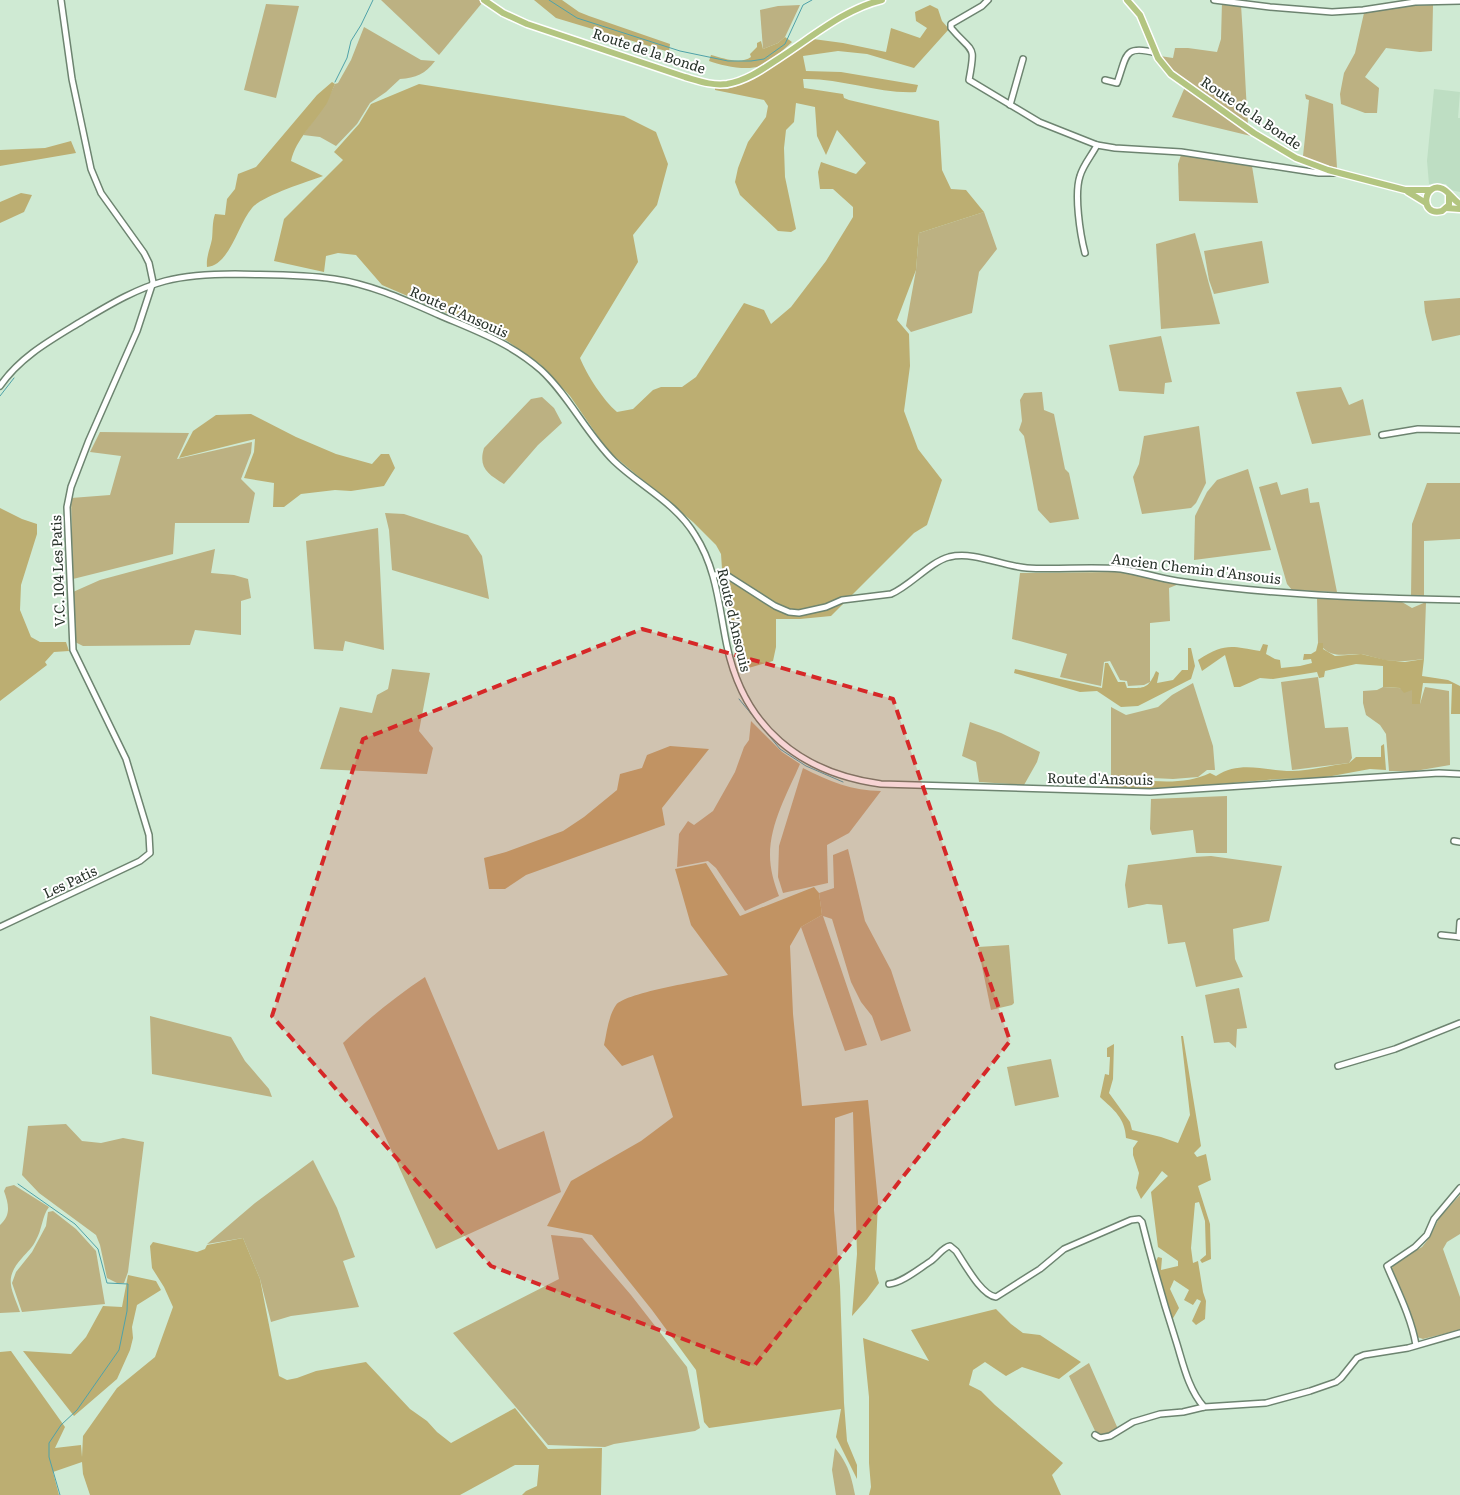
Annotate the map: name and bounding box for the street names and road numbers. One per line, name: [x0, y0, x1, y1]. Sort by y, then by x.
street label: Route de la Bonde: [590, 22, 708, 78]
street label: Route de la Bonde: [1197, 71, 1306, 153]
street label: Route d'Ansouis: [407, 280, 512, 342]
street label: V.C. 104 Les Patis: [45, 515, 69, 627]
street label: Ancien Chemin d'Ansouis: [1110, 548, 1282, 588]
street label: Route d'Ansouis: [713, 566, 757, 674]
street label: Route d'Ansouis: [1047, 767, 1153, 789]
street label: Les Patis: [39, 860, 100, 902]

